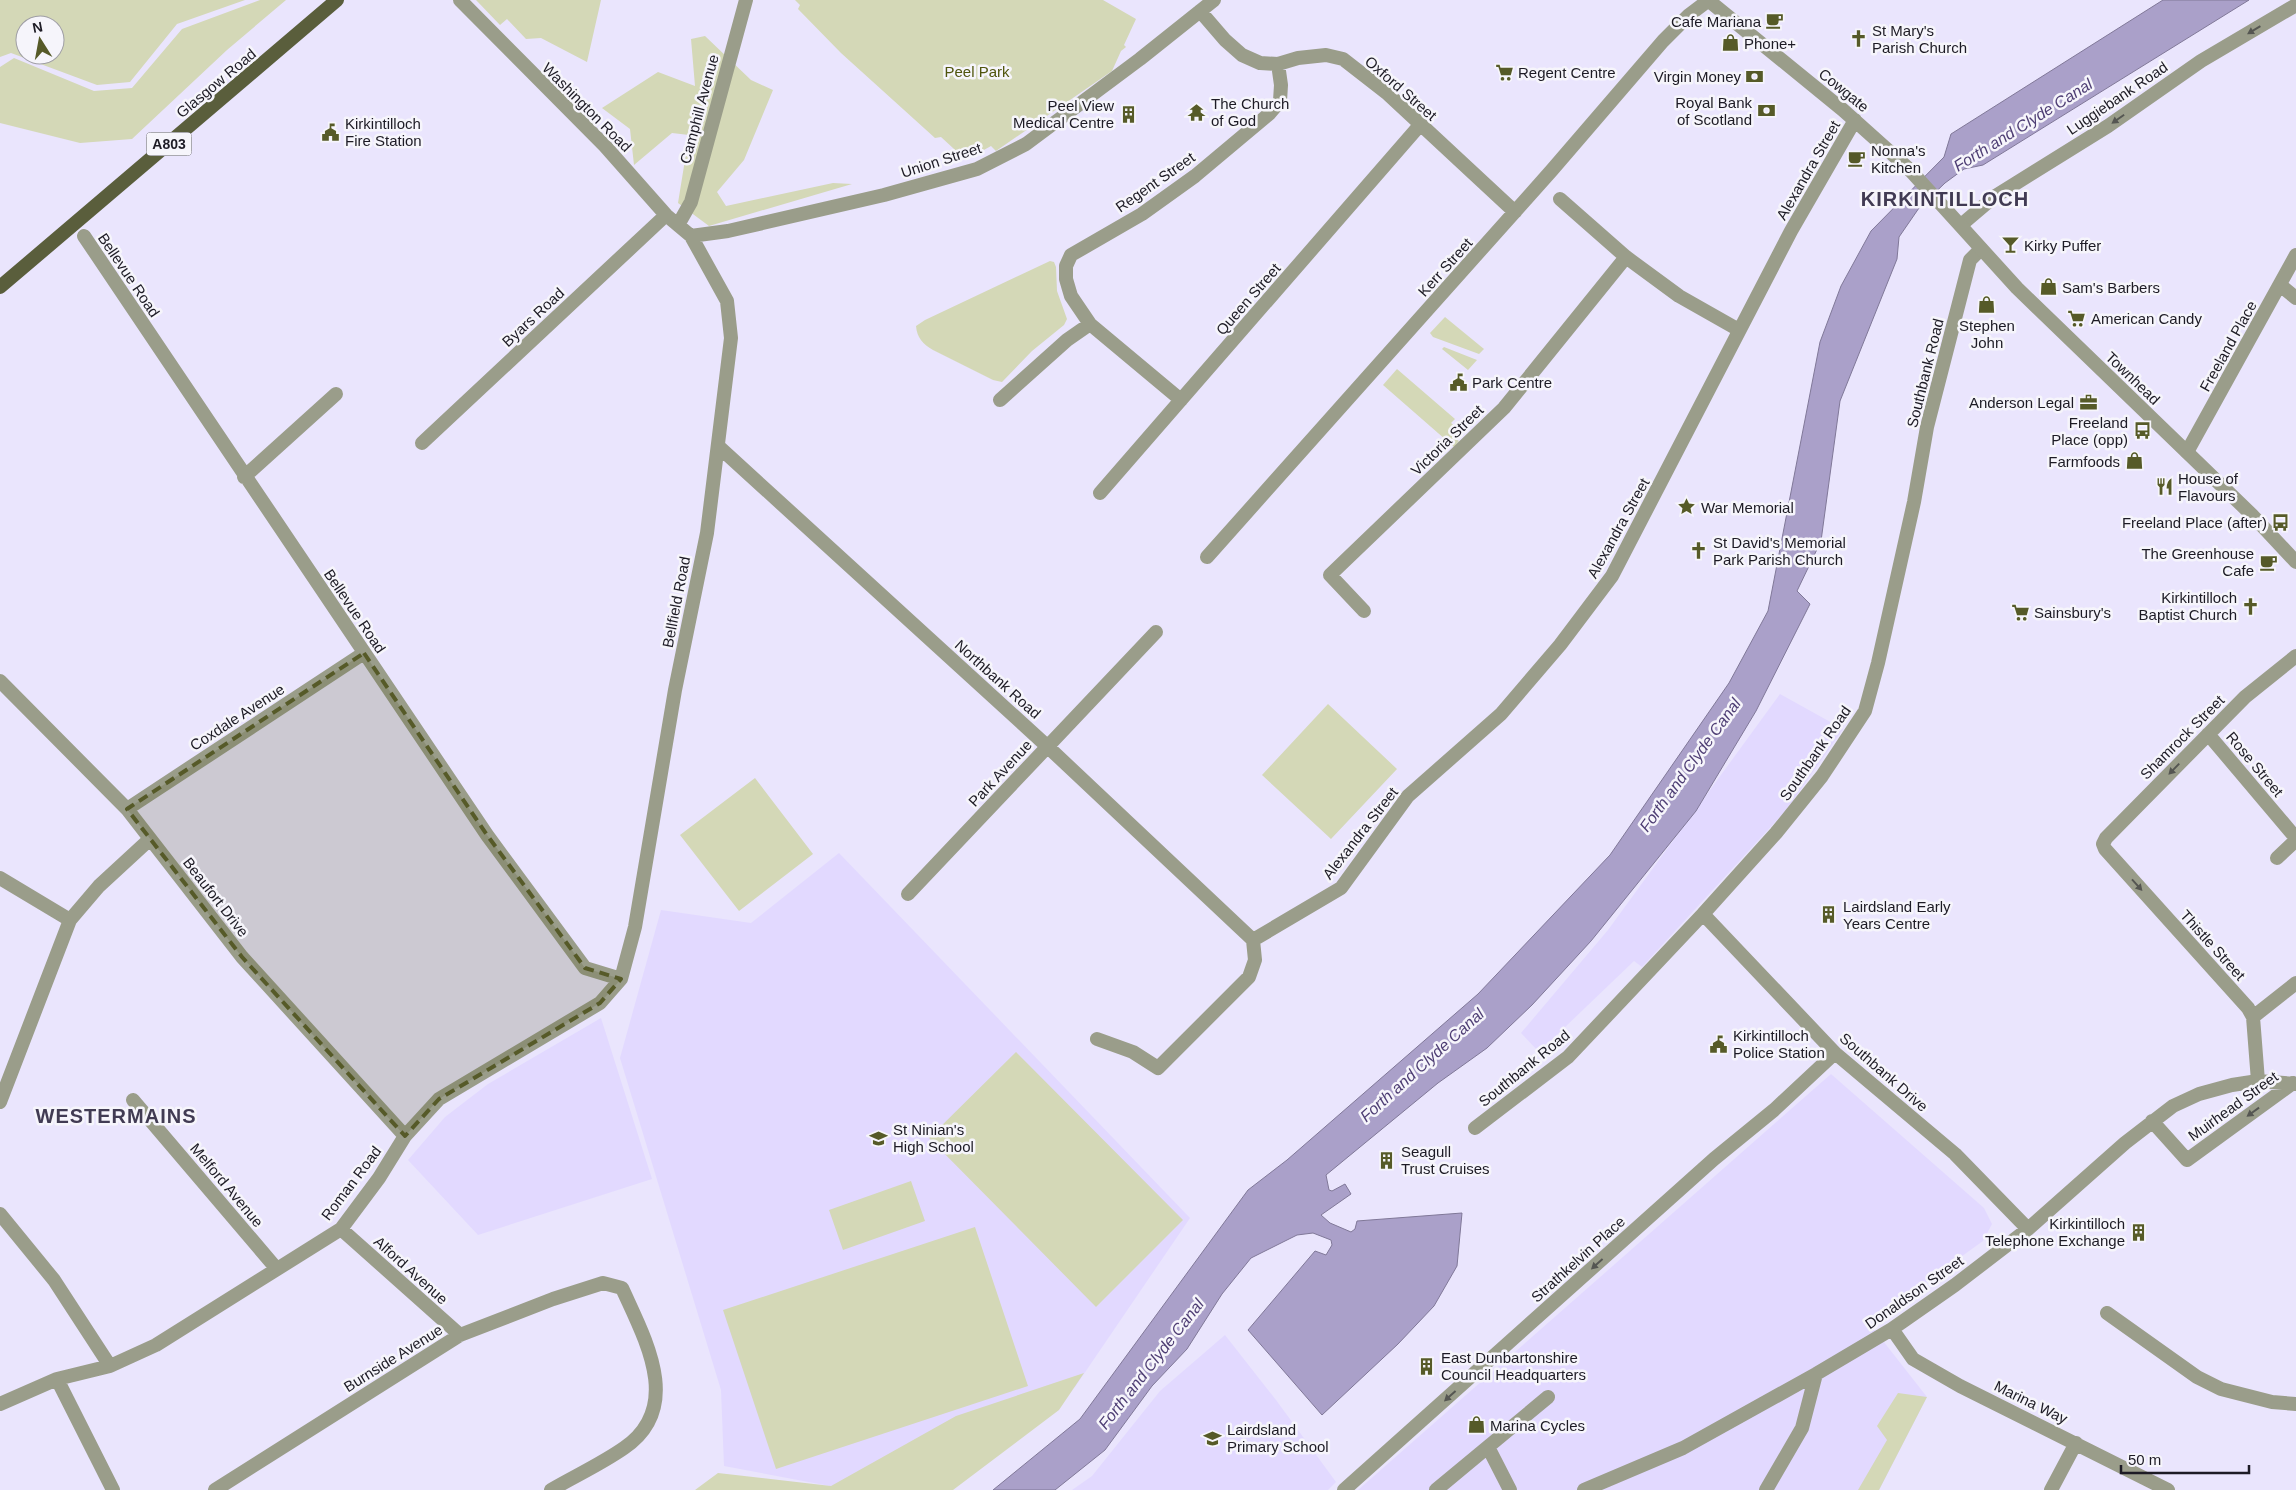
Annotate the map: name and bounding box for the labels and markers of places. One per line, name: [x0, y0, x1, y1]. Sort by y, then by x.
cafe icon: Cafe Mariana: [1765, 11, 1785, 31]
place label: Cafe Mariana: [1671, 13, 1762, 30]
place label: St Mary's Parish Church: [1872, 22, 1967, 56]
church icon: St Mary's Parish Church: [1848, 29, 1868, 49]
shop icon: Phone+: [1720, 33, 1740, 53]
place label: Phone+: [1744, 35, 1796, 52]
supermarket icon: Regent Centre: [1494, 62, 1514, 82]
place label: Regent Centre: [1518, 64, 1616, 81]
bank icon: Virgin Money: [1745, 66, 1765, 86]
place label: Virgin Money: [1654, 68, 1741, 85]
place label: Royal Bank of Scotland: [1675, 94, 1752, 128]
place label: The Church of God: [1211, 95, 1289, 129]
place label: Peel View Medical Centre: [1013, 97, 1114, 131]
bank icon: Royal Bank of Scotland: [1756, 101, 1776, 121]
temple icon: The Church of God: [1187, 102, 1207, 122]
building icon: Peel View Medical Centre: [1118, 104, 1138, 124]
place label: Kirkintilloch Fire Station: [345, 115, 422, 149]
public building icon: Kirkintilloch Fire Station: [321, 122, 341, 142]
place label: Nonna's Kitchen: [1871, 142, 1926, 176]
cafe icon: Nonna's Kitchen: [1847, 149, 1867, 169]
bar icon: Kirky Puffer: [2000, 235, 2020, 255]
place label: Kirky Puffer: [2024, 237, 2101, 254]
shop icon: Sam's Barbers: [2038, 277, 2058, 297]
place label: Sam's Barbers: [2062, 279, 2160, 296]
shop icon: Stephen John: [1977, 294, 1997, 314]
supermarket icon: American Candy: [2067, 308, 2087, 328]
place label: American Candy: [2091, 310, 2202, 327]
place label: Stephen John: [1959, 317, 2015, 351]
public building icon: Park Centre: [1448, 372, 1468, 392]
place label: Park Centre: [1472, 374, 1552, 391]
office icon: Anderson Legal: [2078, 392, 2098, 412]
place label: Anderson Legal: [1969, 394, 2074, 411]
place label: Freeland Place (opp): [2051, 414, 2128, 448]
bus stop icon: Freeland Place (opp): [2132, 421, 2152, 441]
shop icon: Farmfoods: [2124, 451, 2144, 471]
place label: Farmfoods: [2048, 453, 2120, 470]
place label: House of Flavours: [2178, 470, 2239, 504]
restaurant icon: House of Flavours: [2154, 477, 2174, 497]
place icon: War Memorial: [1677, 497, 1697, 517]
place label: War Memorial: [1701, 499, 1794, 516]
bus stop icon: Freeland Place (after): [2271, 512, 2291, 532]
place label: Freeland Place (after): [2122, 514, 2267, 531]
place label: St David's Memorial Park Parish Church: [1713, 534, 1846, 568]
church icon: St David's Memorial Park Parish Church: [1689, 541, 1709, 561]
place label: The Greenhouse Cafe: [2141, 545, 2254, 579]
cafe icon: The Greenhouse Cafe: [2258, 552, 2278, 572]
place label: Kirkintilloch Baptist Church: [2139, 589, 2237, 623]
church icon: Kirkintilloch Baptist Church: [2241, 596, 2261, 616]
supermarket icon: Sainsbury's: [2010, 602, 2030, 622]
place label: Sainsbury's: [2034, 604, 2111, 621]
place label: Lairdsland Early Years Centre: [1843, 898, 1951, 932]
building icon: Lairdsland Early Years Centre: [1819, 905, 1839, 925]
place label: Kirkintilloch Police Station: [1733, 1027, 1825, 1061]
public building icon: Kirkintilloch Police Station: [1709, 1034, 1729, 1054]
place label: St Ninian's High School: [893, 1121, 974, 1155]
school or university icon: St Ninian's High School: [869, 1128, 889, 1148]
place label: Seagull Trust Cruises: [1401, 1143, 1490, 1177]
building icon: Seagull Trust Cruises: [1377, 1150, 1397, 1170]
place label: Kirkintilloch Telephone Exchange: [1985, 1215, 2125, 1249]
building icon: Kirkintilloch Telephone Exchange: [2129, 1222, 2149, 1242]
place label: East Dunbartonshire Council Headquarters: [1441, 1349, 1586, 1383]
building icon: East Dunbartonshire Council Headquarters: [1417, 1356, 1437, 1376]
shop icon: Marina Cycles: [1466, 1415, 1486, 1435]
place label: Marina Cycles: [1490, 1417, 1585, 1434]
place label: Lairdsland Primary School: [1227, 1421, 1329, 1455]
school or university icon: Lairdsland Primary School: [1203, 1428, 1223, 1448]

